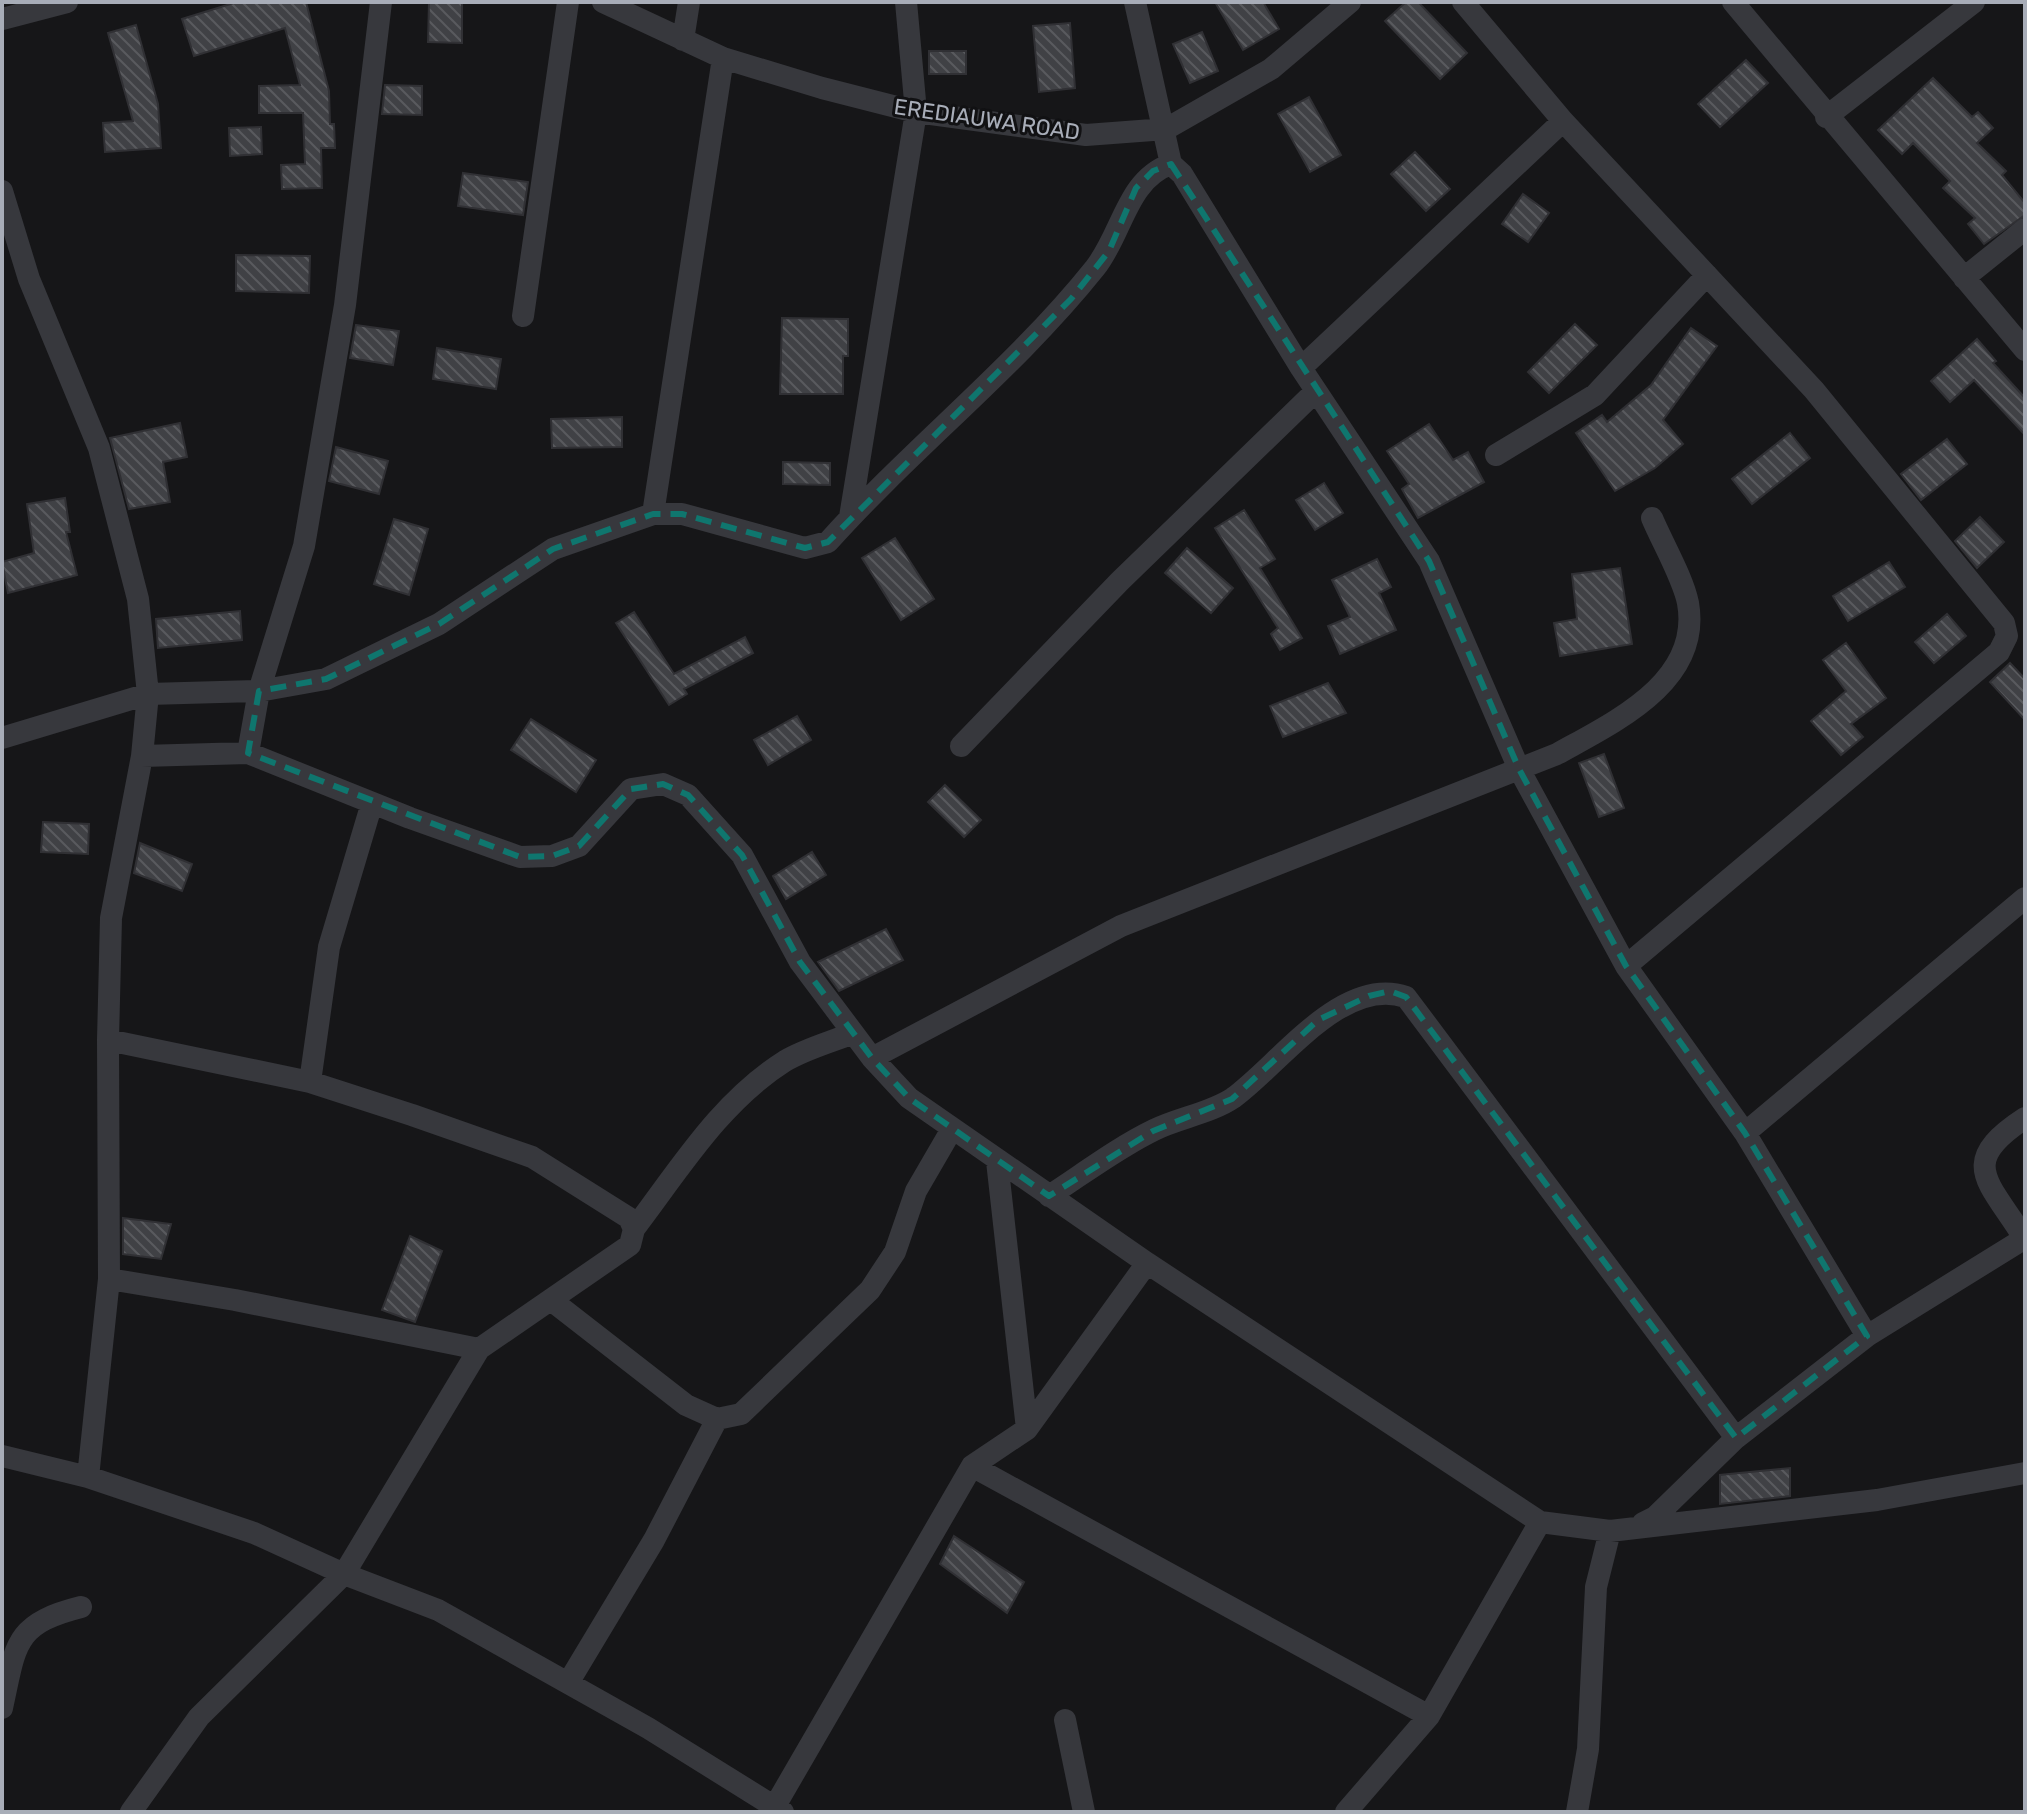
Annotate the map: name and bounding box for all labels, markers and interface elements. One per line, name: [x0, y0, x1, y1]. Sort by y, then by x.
street label: EREDIAUWA ROAD: [892, 93, 1082, 146]

